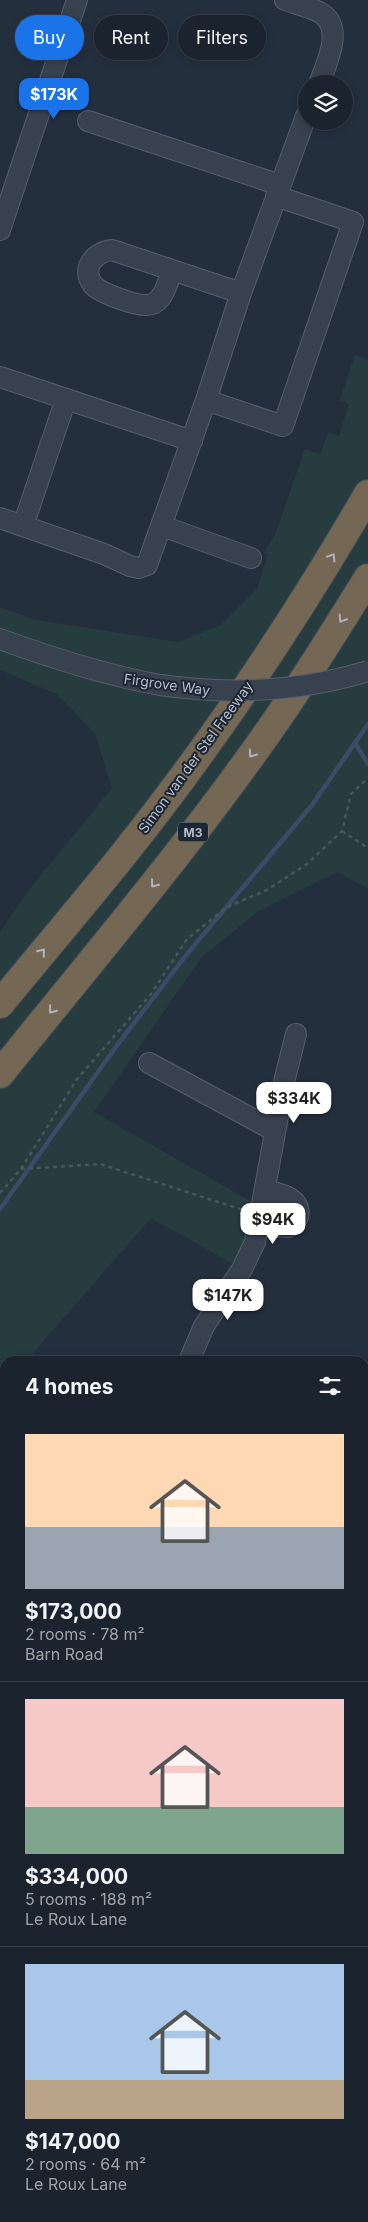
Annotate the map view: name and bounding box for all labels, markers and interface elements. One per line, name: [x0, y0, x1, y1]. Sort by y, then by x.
chip: Buy: [15, 15, 84, 60]
chip: Rent: [94, 15, 168, 60]
chip: Filters: [178, 15, 266, 60]
map controls: [298, 75, 353, 130]
button: layers: [298, 75, 353, 130]
pin: $173K: [19, 78, 89, 120]
text: $173K: [30, 84, 78, 104]
one-way arrow: [325, 553, 335, 562]
one-way arrow: [339, 614, 349, 623]
street label: Firgrove Way: [123, 670, 211, 698]
street label: Simon van der Stel Freeway: [134, 678, 256, 836]
one-way arrow: [249, 748, 258, 758]
road number: M3: [178, 822, 208, 842]
one-way arrow: [151, 878, 159, 887]
one-way arrow: [36, 949, 45, 958]
one-way arrow: [49, 1004, 57, 1013]
pin: $334K: [259, 1082, 329, 1124]
text: $334K: [267, 1088, 321, 1108]
pin: $94K: [243, 1202, 303, 1245]
text: $94K: [251, 1209, 295, 1229]
pin: $147K: [193, 1278, 263, 1321]
text: $147K: [203, 1285, 253, 1305]
icon: filters: [316, 1372, 344, 1400]
text: 4 homes: [25, 1374, 114, 1399]
icon: home: [140, 1466, 230, 1556]
text: $173,000: [25, 1599, 122, 1624]
text: 2 rooms · 78 m²: [25, 1624, 145, 1644]
text: Barn Road: [25, 1644, 103, 1664]
icon: home: [140, 1732, 230, 1822]
text: $334,000: [25, 1864, 128, 1889]
text: 5 rooms · 188 m²: [25, 1889, 152, 1909]
text: Le Roux Lane: [25, 1909, 127, 1929]
icon: home: [140, 1997, 230, 2087]
text: $147,000: [25, 2129, 120, 2154]
text: 2 rooms · 64 m²: [25, 2154, 146, 2174]
text: Le Roux Lane: [25, 2174, 127, 2194]

